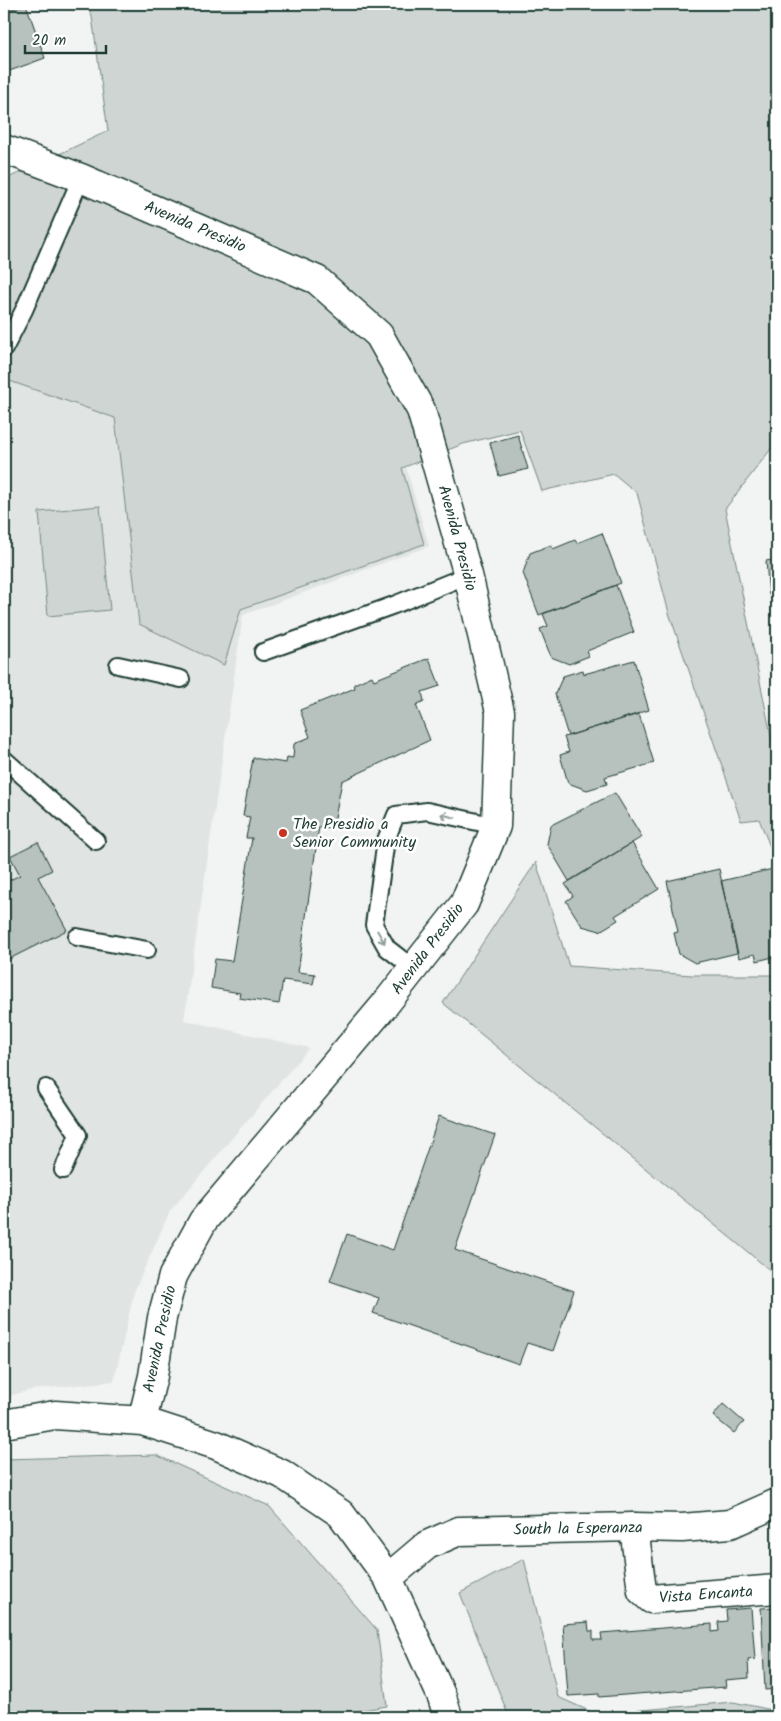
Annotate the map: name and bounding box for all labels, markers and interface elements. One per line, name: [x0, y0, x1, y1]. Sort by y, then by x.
scale bar: [25, 22, 106, 54]
text: 20 m: [32, 29, 66, 53]
street label: Avenida Presidio: [140, 194, 250, 260]
street label: Avenida Presidio: [431, 482, 483, 594]
one-way arrow: [441, 811, 457, 820]
place label: The Presidio a Senior Community: [293, 812, 417, 855]
marker: The Presidio a Senior Community: [277, 827, 289, 839]
street label: Avenida Presidio: [385, 898, 471, 1000]
one-way arrow: [377, 930, 387, 944]
street label: Avenida Presidio: [136, 1283, 184, 1395]
street label: South la Esperanza: [513, 1515, 643, 1543]
street label: Vista Encanta: [658, 1579, 754, 1611]

